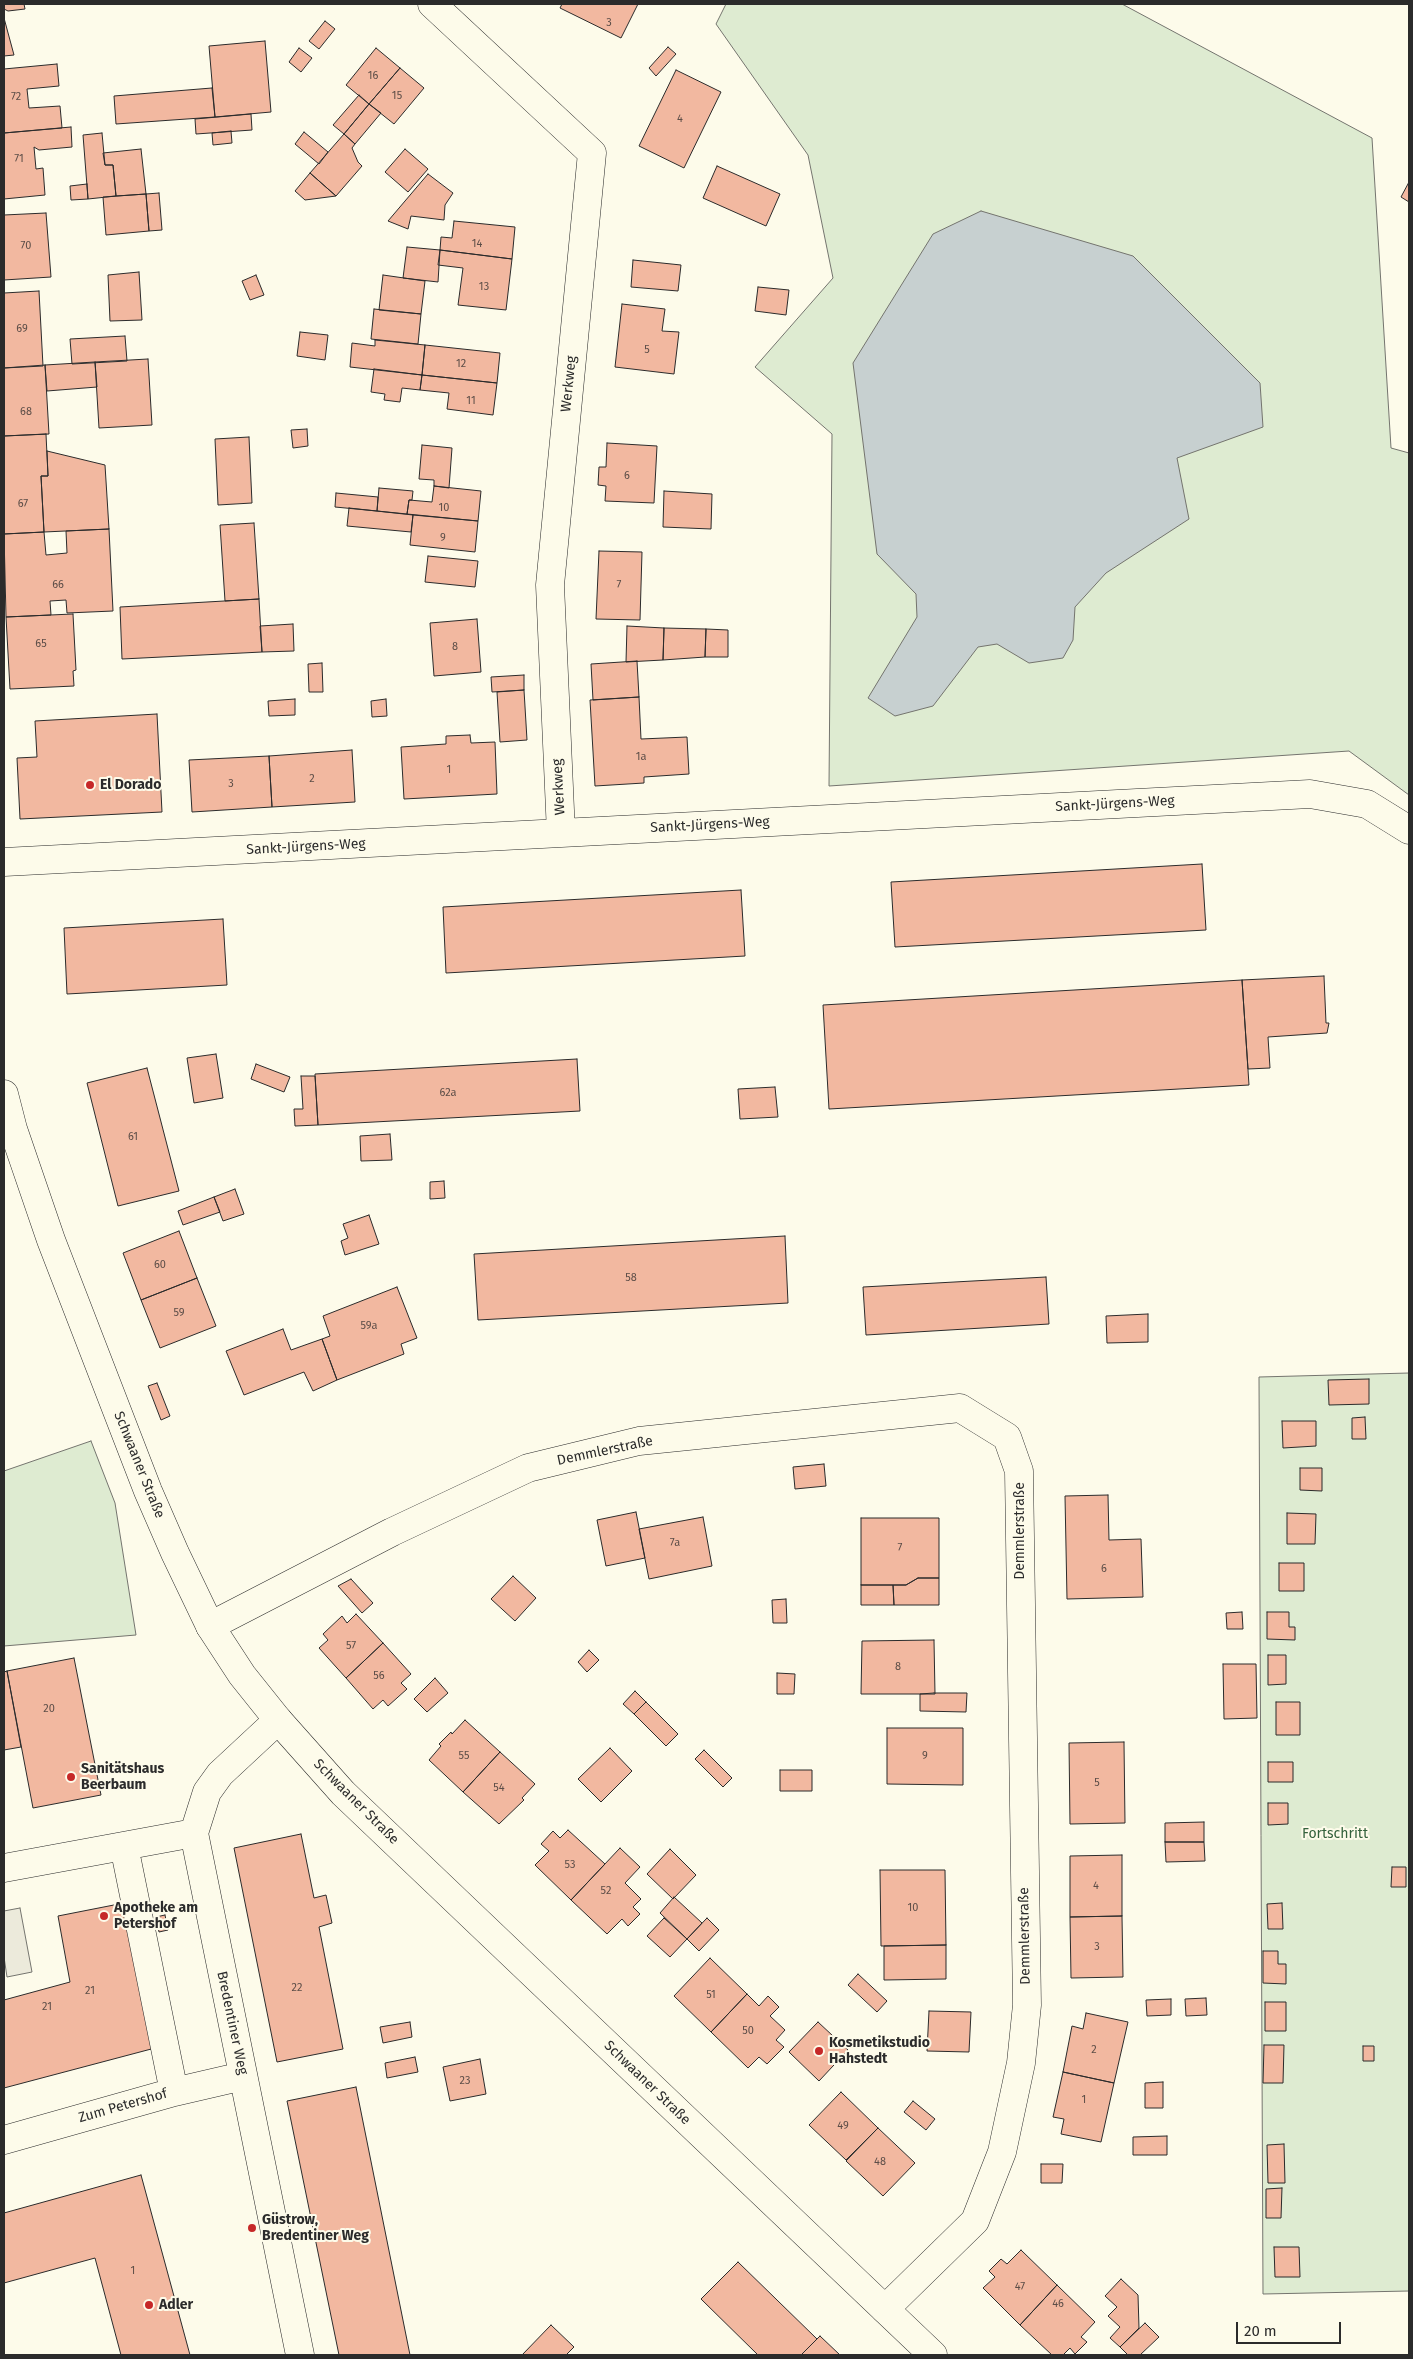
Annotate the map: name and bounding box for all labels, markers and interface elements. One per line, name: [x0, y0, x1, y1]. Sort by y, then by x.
house number: 3: [606, 16, 612, 30]
house number: 16: [368, 69, 378, 83]
house number: 15: [392, 89, 402, 103]
house number: 72: [11, 90, 21, 104]
house number: 4: [677, 112, 683, 126]
house number: 71: [14, 152, 24, 166]
house number: 14: [472, 237, 482, 251]
house number: 70: [21, 239, 31, 253]
house number: 13: [479, 280, 489, 294]
house number: 69: [16, 322, 28, 336]
house number: 5: [644, 343, 650, 357]
street label: Werkweg: [558, 355, 580, 413]
house number: 12: [456, 357, 466, 371]
house number: 11: [466, 394, 476, 408]
house number: 68: [20, 405, 32, 419]
house number: 6: [624, 469, 630, 483]
house number: 67: [18, 497, 28, 511]
house number: 10: [439, 501, 449, 515]
house number: 9: [440, 531, 446, 545]
house number: 66: [52, 578, 64, 592]
house number: 7: [617, 578, 621, 592]
house number: 65: [35, 637, 47, 651]
house number: 8: [452, 640, 458, 654]
house number: 1a: [636, 750, 646, 764]
street label: Werkweg: [549, 758, 569, 816]
house number: 1: [447, 763, 451, 777]
house number: 2: [309, 772, 315, 786]
place label: El Dorado: [100, 777, 161, 793]
house number: 3: [228, 777, 234, 791]
marker: El Dorado: [84, 779, 96, 791]
street label: Sankt-Jürgens-Weg: [1055, 792, 1175, 816]
street label: Sankt-Jürgens-Weg: [650, 813, 770, 837]
street label: Sankt-Jürgens-Weg: [246, 835, 366, 859]
house number: 62a: [439, 1086, 457, 1100]
house number: 61: [128, 1130, 138, 1144]
house number: 60: [154, 1258, 166, 1272]
house number: 58: [625, 1271, 637, 1285]
house number: 59: [173, 1306, 185, 1320]
house number: 59a: [361, 1319, 377, 1333]
street label: Schwaaner Straße: [110, 1409, 168, 1521]
street label: Demmlerstraße: [556, 1433, 654, 1469]
street label: Demmlerstraße: [1012, 1482, 1028, 1580]
house number: 7a: [670, 1536, 680, 1550]
house number: 7: [898, 1541, 902, 1555]
house number: 6: [1101, 1562, 1107, 1576]
house number: 57: [346, 1639, 356, 1653]
house number: 8: [895, 1660, 901, 1674]
house number: 56: [373, 1669, 385, 1683]
house number: 20: [43, 1702, 55, 1716]
house number: 55: [459, 1749, 469, 1763]
house number: 9: [922, 1749, 928, 1763]
street label: Schwaaner Straße: [310, 1756, 402, 1848]
place label: Sanitätshaus Beerbaum: [81, 1761, 164, 1794]
marker: Sanitätshaus Beerbaum: [65, 1771, 77, 1783]
house number: 5: [1094, 1776, 1100, 1790]
house number: 54: [493, 1781, 505, 1795]
park label: Fortschritt: [1302, 1826, 1368, 1842]
house number: 53: [565, 1858, 575, 1872]
house number: 4: [1093, 1879, 1099, 1893]
house number: 52: [601, 1884, 611, 1898]
street label: Demmlerstraße: [1016, 1887, 1034, 1985]
place label: Apotheke am Petershof: [114, 1900, 198, 1932]
house number: 10: [908, 1901, 918, 1915]
marker: Apotheke am Petershof: [98, 1910, 110, 1922]
house number: 3: [1094, 1940, 1100, 1954]
street label: Bredentiner Weg: [213, 1970, 251, 2076]
house number: 22: [292, 1981, 302, 1995]
house number: 21: [85, 1984, 95, 1998]
house number: 51: [706, 1988, 716, 2002]
house number: 21: [42, 2000, 52, 2014]
house number: 50: [742, 2024, 754, 2038]
place label: Kosmetikstudio Hahstedt: [829, 2035, 930, 2068]
street label: Schwaaner Straße: [600, 2037, 694, 2129]
house number: 2: [1091, 2043, 1097, 2057]
marker: Kosmetikstudio Hahstedt: [813, 2045, 825, 2057]
house number: 23: [460, 2074, 470, 2088]
street label: Zum Petershof: [77, 2085, 169, 2127]
house number: 1: [1082, 2093, 1086, 2107]
house number: 49: [837, 2119, 849, 2133]
house number: 48: [874, 2155, 886, 2169]
place label: Güstrow, Bredentiner Weg: [262, 2212, 369, 2244]
marker: Güstrow, Bredentiner Weg: [246, 2222, 258, 2234]
house number: 1: [131, 2264, 135, 2278]
house number: 47: [1015, 2280, 1025, 2294]
place label: Adler: [159, 2297, 193, 2313]
house number: 46: [1052, 2297, 1064, 2311]
marker: Adler: [143, 2299, 155, 2311]
scale bar: [1238, 2312, 1343, 2344]
text: 20 m: [1244, 2322, 1277, 2340]

